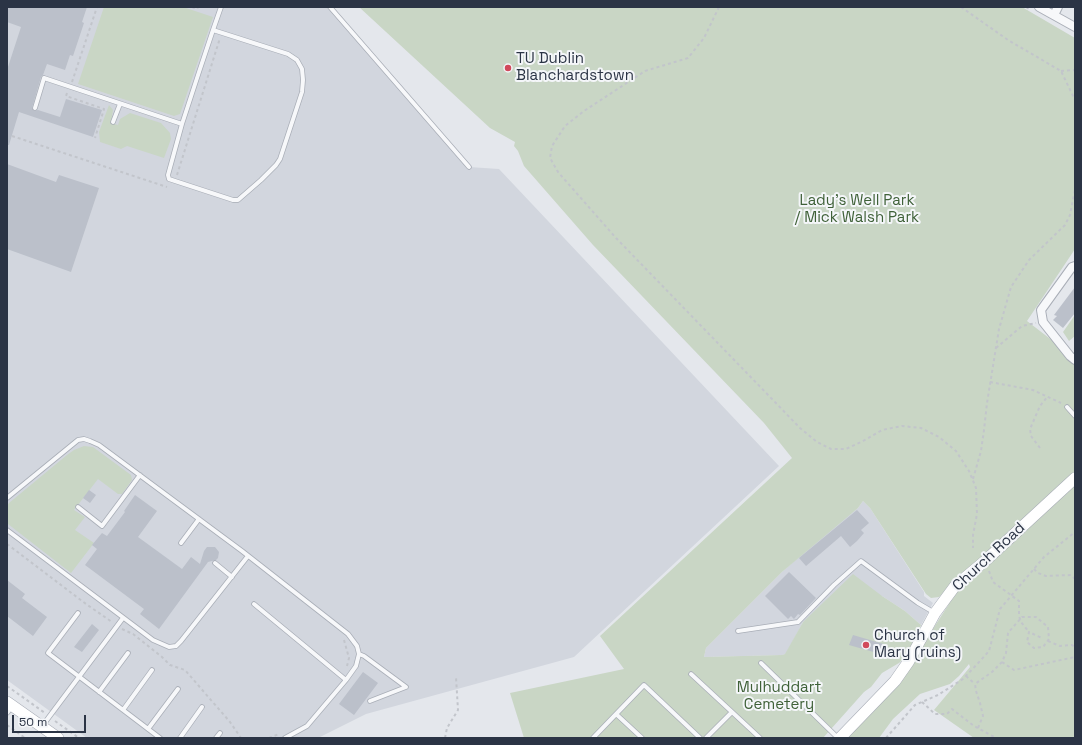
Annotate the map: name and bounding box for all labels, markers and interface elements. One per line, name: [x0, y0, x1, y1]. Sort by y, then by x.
place label: TU Dublin Blanchardstown: [516, 50, 634, 85]
marker: TU Dublin Blanchardstown: [503, 63, 513, 73]
park label: Lady's Well Park / Mick Walsh Park: [795, 192, 919, 227]
street label: Church Road: [949, 519, 1029, 595]
place label: Church of Mary (ruins): [874, 627, 961, 662]
marker: Church of Mary (ruins): [861, 640, 871, 650]
park label: Mulhuddart Cemetery: [737, 679, 821, 714]
scale bar: [14, 707, 88, 733]
text: 50 m: [19, 714, 47, 730]

